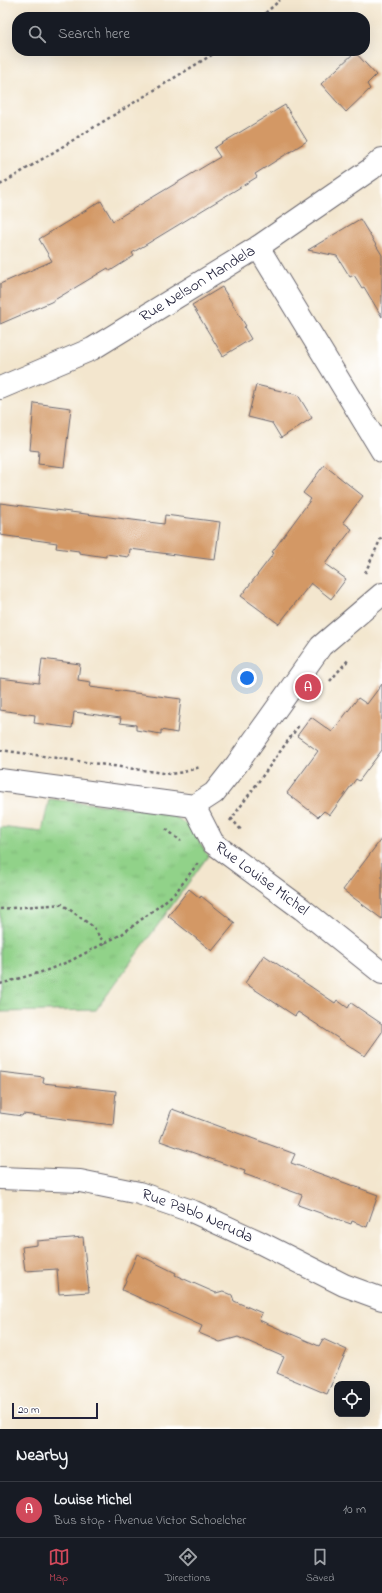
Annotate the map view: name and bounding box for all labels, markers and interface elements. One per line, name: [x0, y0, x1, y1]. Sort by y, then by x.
search box: [12, 12, 370, 56]
icon: search: [26, 23, 48, 45]
text: Search here: [58, 23, 130, 45]
street label: Rue Nelson Mandela: [135, 239, 260, 329]
your location: [237, 668, 257, 688]
pin: A: [295, 672, 321, 702]
street label: Rue Louise Michel: [209, 836, 314, 922]
street label: Rue Pablo Neruda: [138, 1183, 257, 1250]
map controls: [334, 1381, 370, 1417]
button: locate: [334, 1381, 370, 1417]
scale bar: [12, 1401, 98, 1420]
text: 20 m: [18, 1402, 40, 1418]
text: Nearby: [16, 1443, 68, 1468]
text: Louise Michel: [54, 1489, 132, 1511]
text: A: [25, 1500, 33, 1519]
text: 10 m: [343, 1500, 366, 1519]
text: Bus stop · Avenue Victor Schoelcher: [54, 1511, 246, 1530]
tab: Map: [48, 1546, 70, 1586]
tab: Directions: [165, 1546, 210, 1586]
tab: Saved: [306, 1546, 334, 1586]

